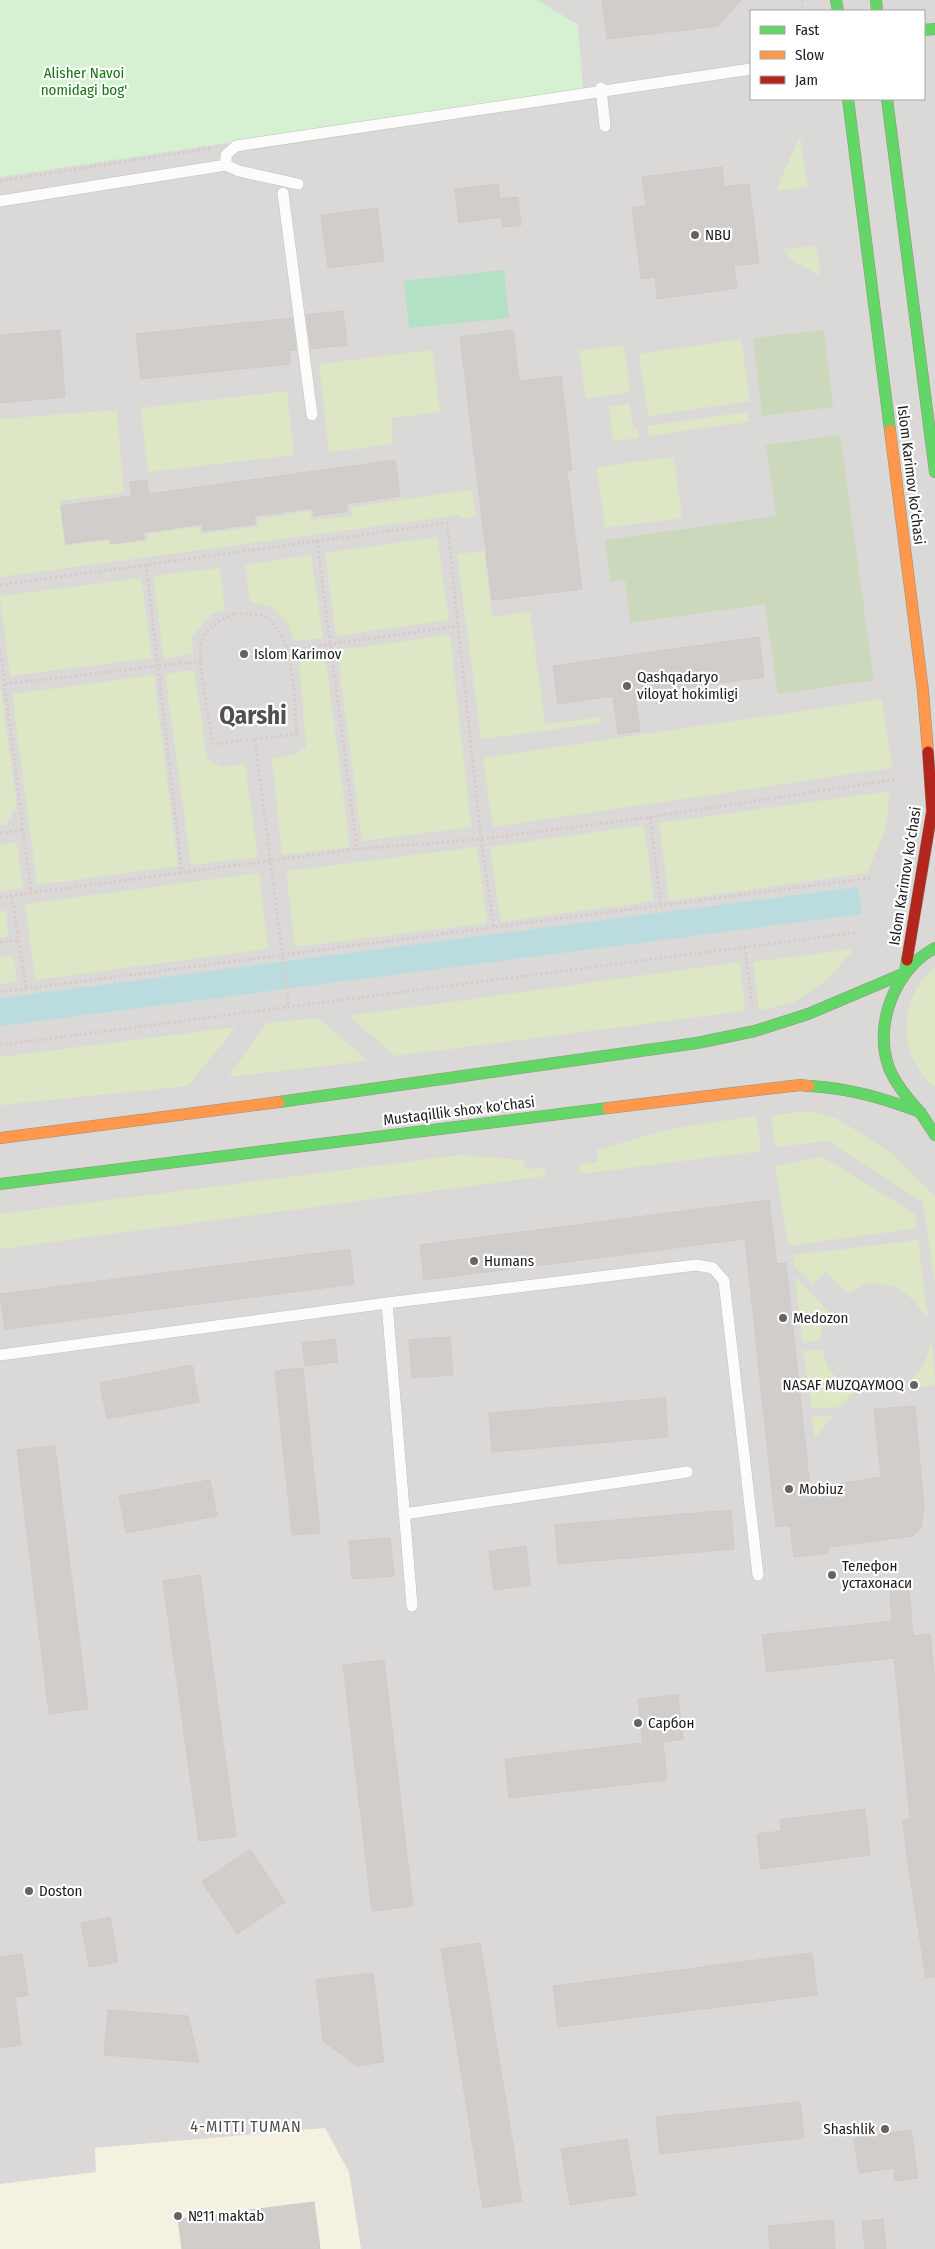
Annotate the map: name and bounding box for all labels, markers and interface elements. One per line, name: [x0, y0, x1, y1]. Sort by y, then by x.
legend: [750, 10, 925, 100]
text: Fast: [795, 21, 819, 39]
text: Slow: [795, 46, 824, 64]
park label: Alisher Navoi nomidagi bog': [41, 64, 127, 99]
text: Jam: [795, 71, 818, 89]
place label: NBU: [705, 226, 731, 244]
marker: NBU: [689, 229, 701, 241]
street label: Islom Karimov ko‘chasi: [894, 404, 928, 546]
place label: Islom Karimov: [254, 645, 342, 663]
marker: Islom Karimov: [238, 648, 250, 660]
place label: Qashqadaryo viloyat hokimligi: [637, 668, 738, 703]
marker: Qashqadaryo viloyat hokimligi: [621, 680, 633, 692]
district label: Qarshi: [219, 701, 287, 731]
street label: Islom Karimov ko‘chasi: [885, 805, 925, 947]
street label: Mustaqillik shox ko'chasi: [382, 1093, 536, 1129]
place label: Humans: [484, 1252, 534, 1270]
marker: Humans: [468, 1255, 480, 1267]
place label: Medozon: [793, 1309, 849, 1327]
marker: Medozon: [777, 1312, 789, 1324]
place label: NASAF MUZQAYMOQ: [783, 1376, 905, 1394]
marker: NASAF MUZQAYMOQ: [908, 1379, 920, 1391]
place label: Mobiuz: [799, 1480, 843, 1498]
marker: Mobiuz: [783, 1483, 795, 1495]
place label: Телефон устахонаси: [842, 1557, 912, 1592]
marker: Телефон устахонаси: [826, 1569, 838, 1581]
place label: Сарбон: [648, 1714, 694, 1732]
marker: Сарбон: [632, 1717, 644, 1729]
place label: Doston: [39, 1882, 83, 1900]
marker: Doston: [23, 1885, 35, 1897]
district label: 4-MITTI TUMAN: [190, 2117, 302, 2136]
place label: Shashlik: [823, 2120, 875, 2138]
marker: Shashlik: [879, 2123, 891, 2135]
place label: №11 maktab: [188, 2207, 264, 2225]
marker: №11 maktab: [172, 2210, 184, 2222]

